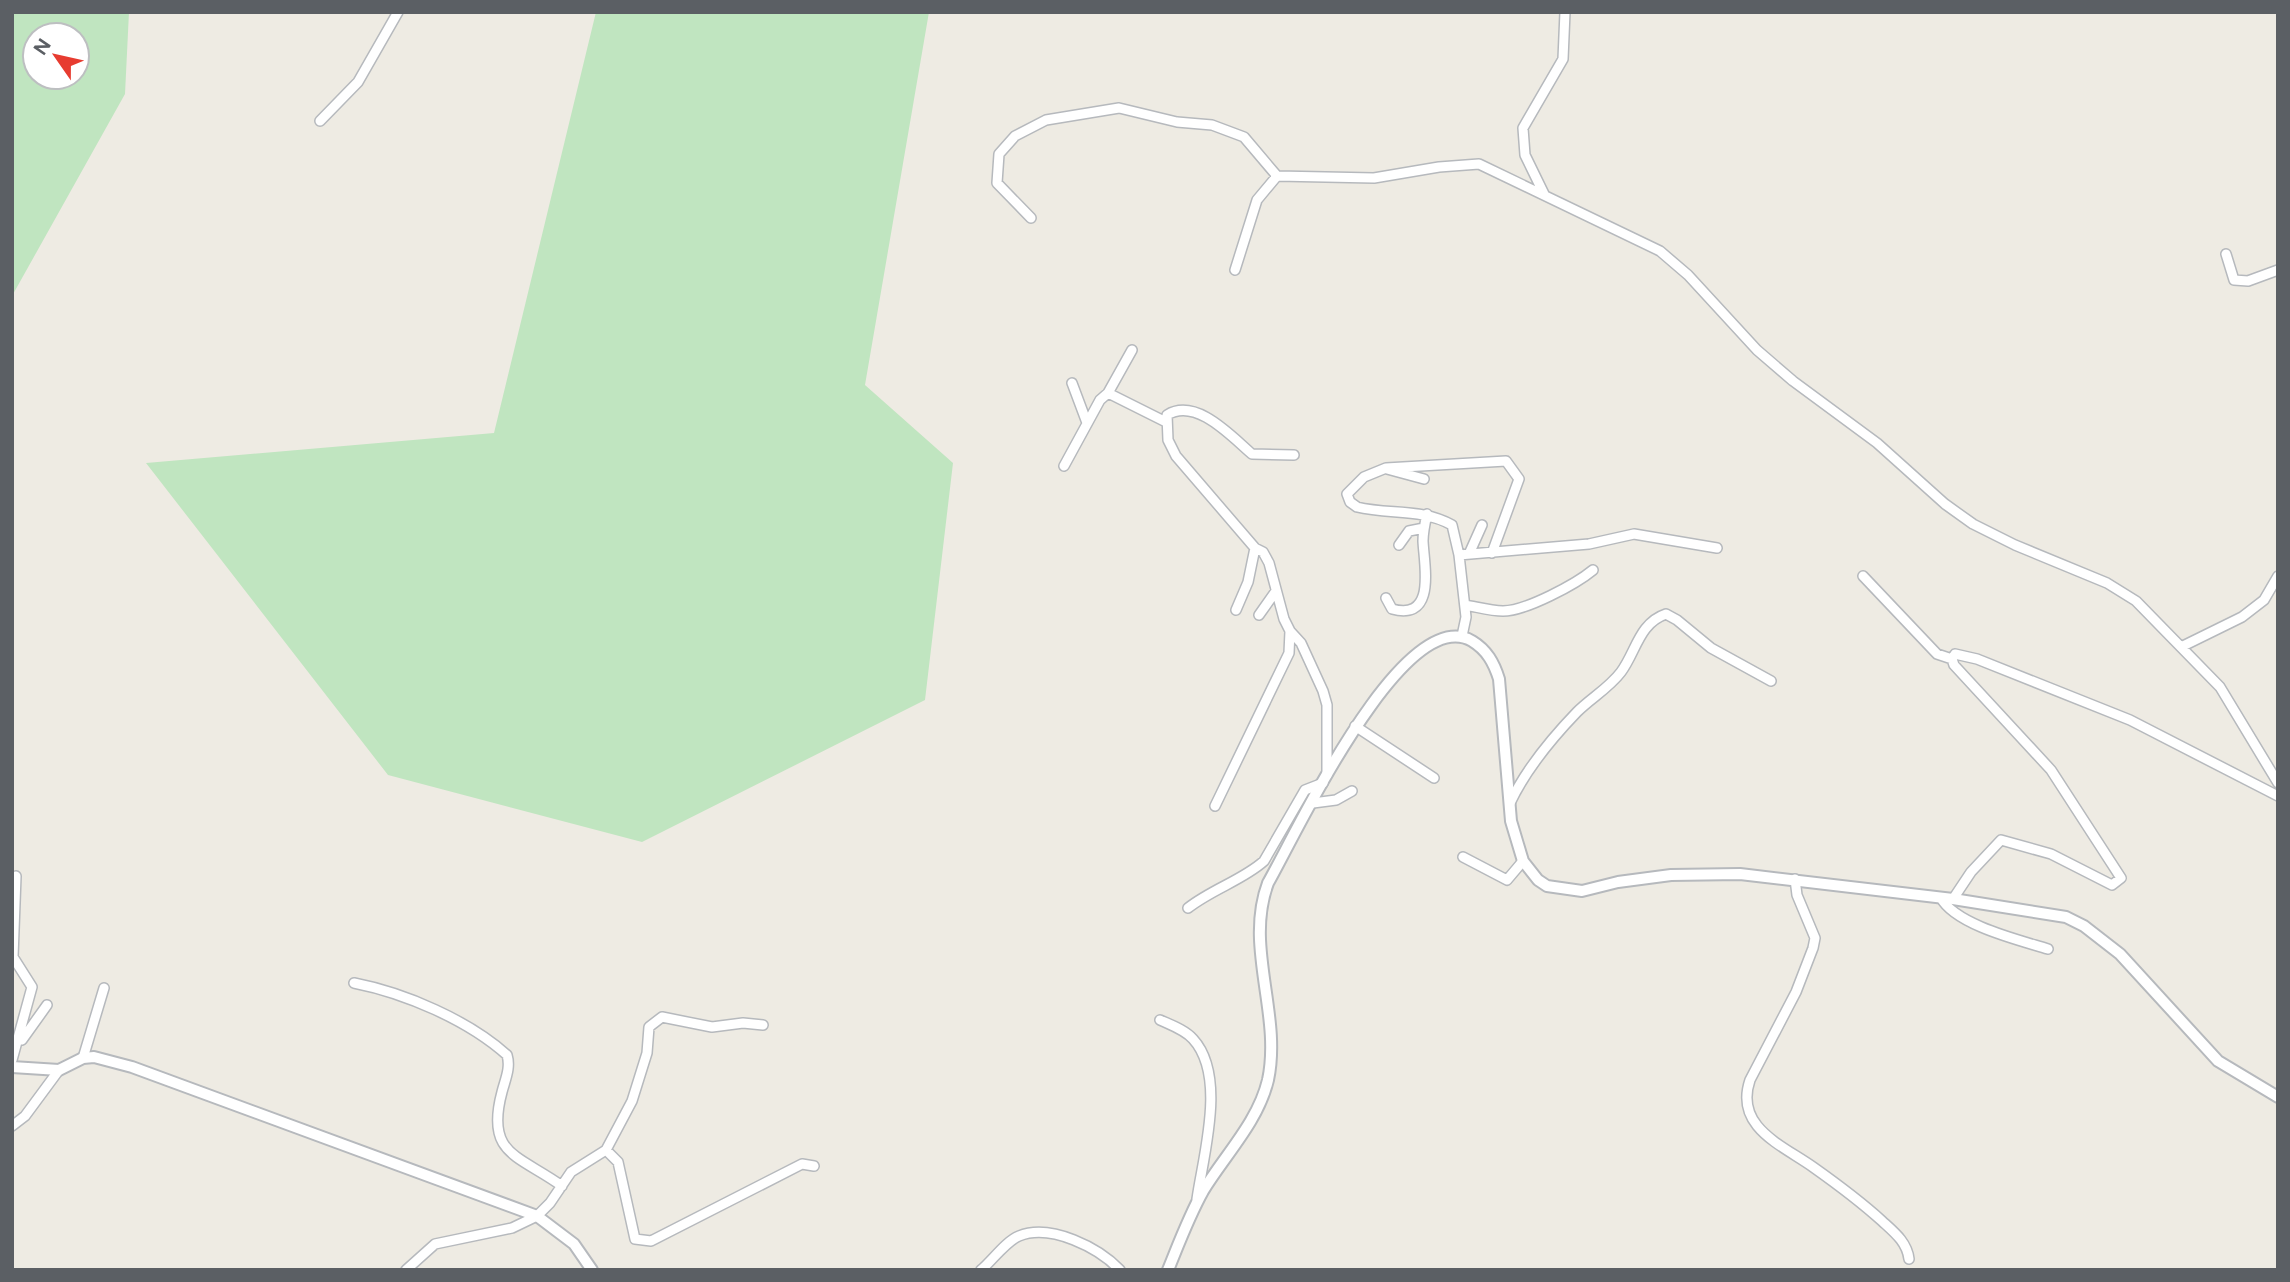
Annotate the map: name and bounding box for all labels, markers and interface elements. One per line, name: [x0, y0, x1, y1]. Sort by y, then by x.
north arrow: [21, 21, 91, 91]
text: N: [29, 34, 56, 59]

